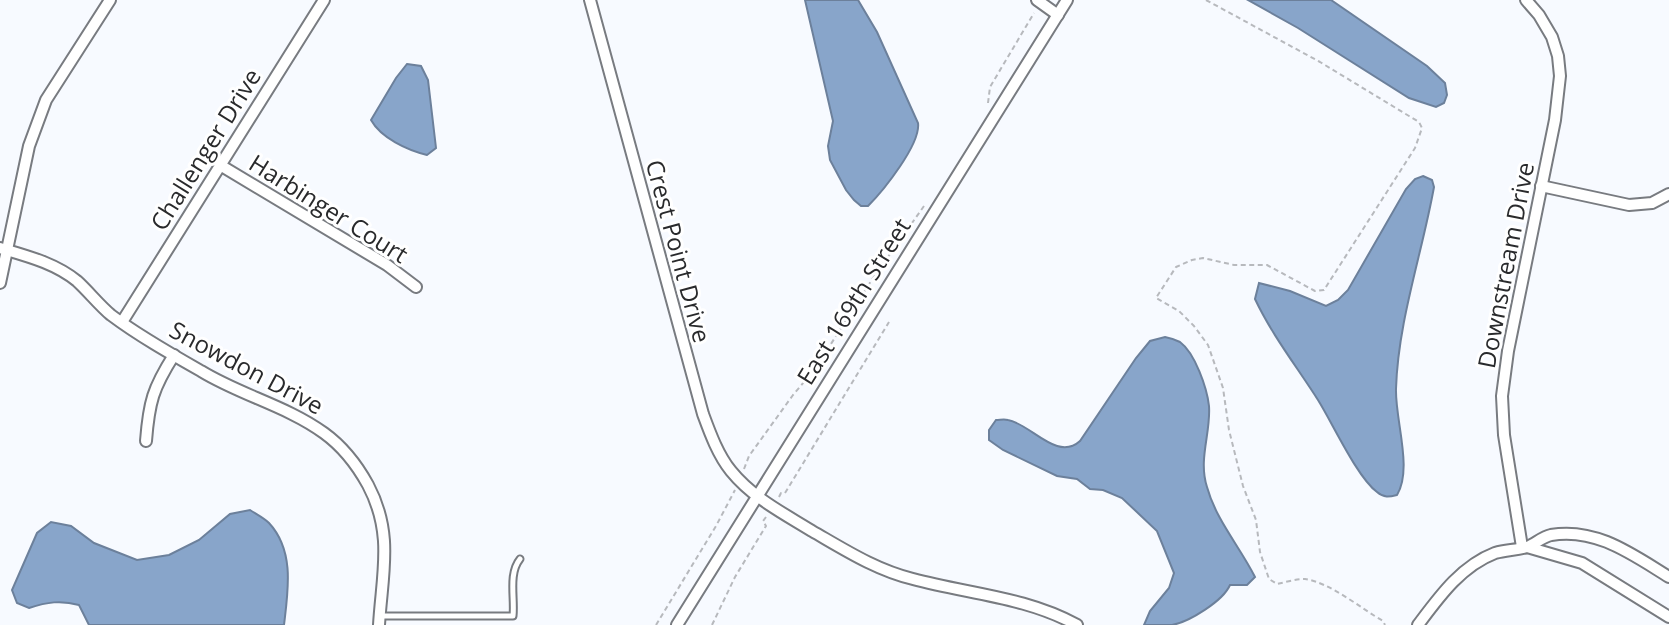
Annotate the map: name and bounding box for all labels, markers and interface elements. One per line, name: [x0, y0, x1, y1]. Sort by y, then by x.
street label: Challenger Drive: [142, 62, 268, 236]
street label: Harbinger Court: [243, 146, 415, 270]
street label: Crest Point Drive: [639, 156, 719, 346]
street label: Downstream Drive: [1469, 159, 1541, 371]
street label: East 169th Street: [789, 211, 917, 391]
street label: Snowdon Drive: [164, 313, 330, 421]

